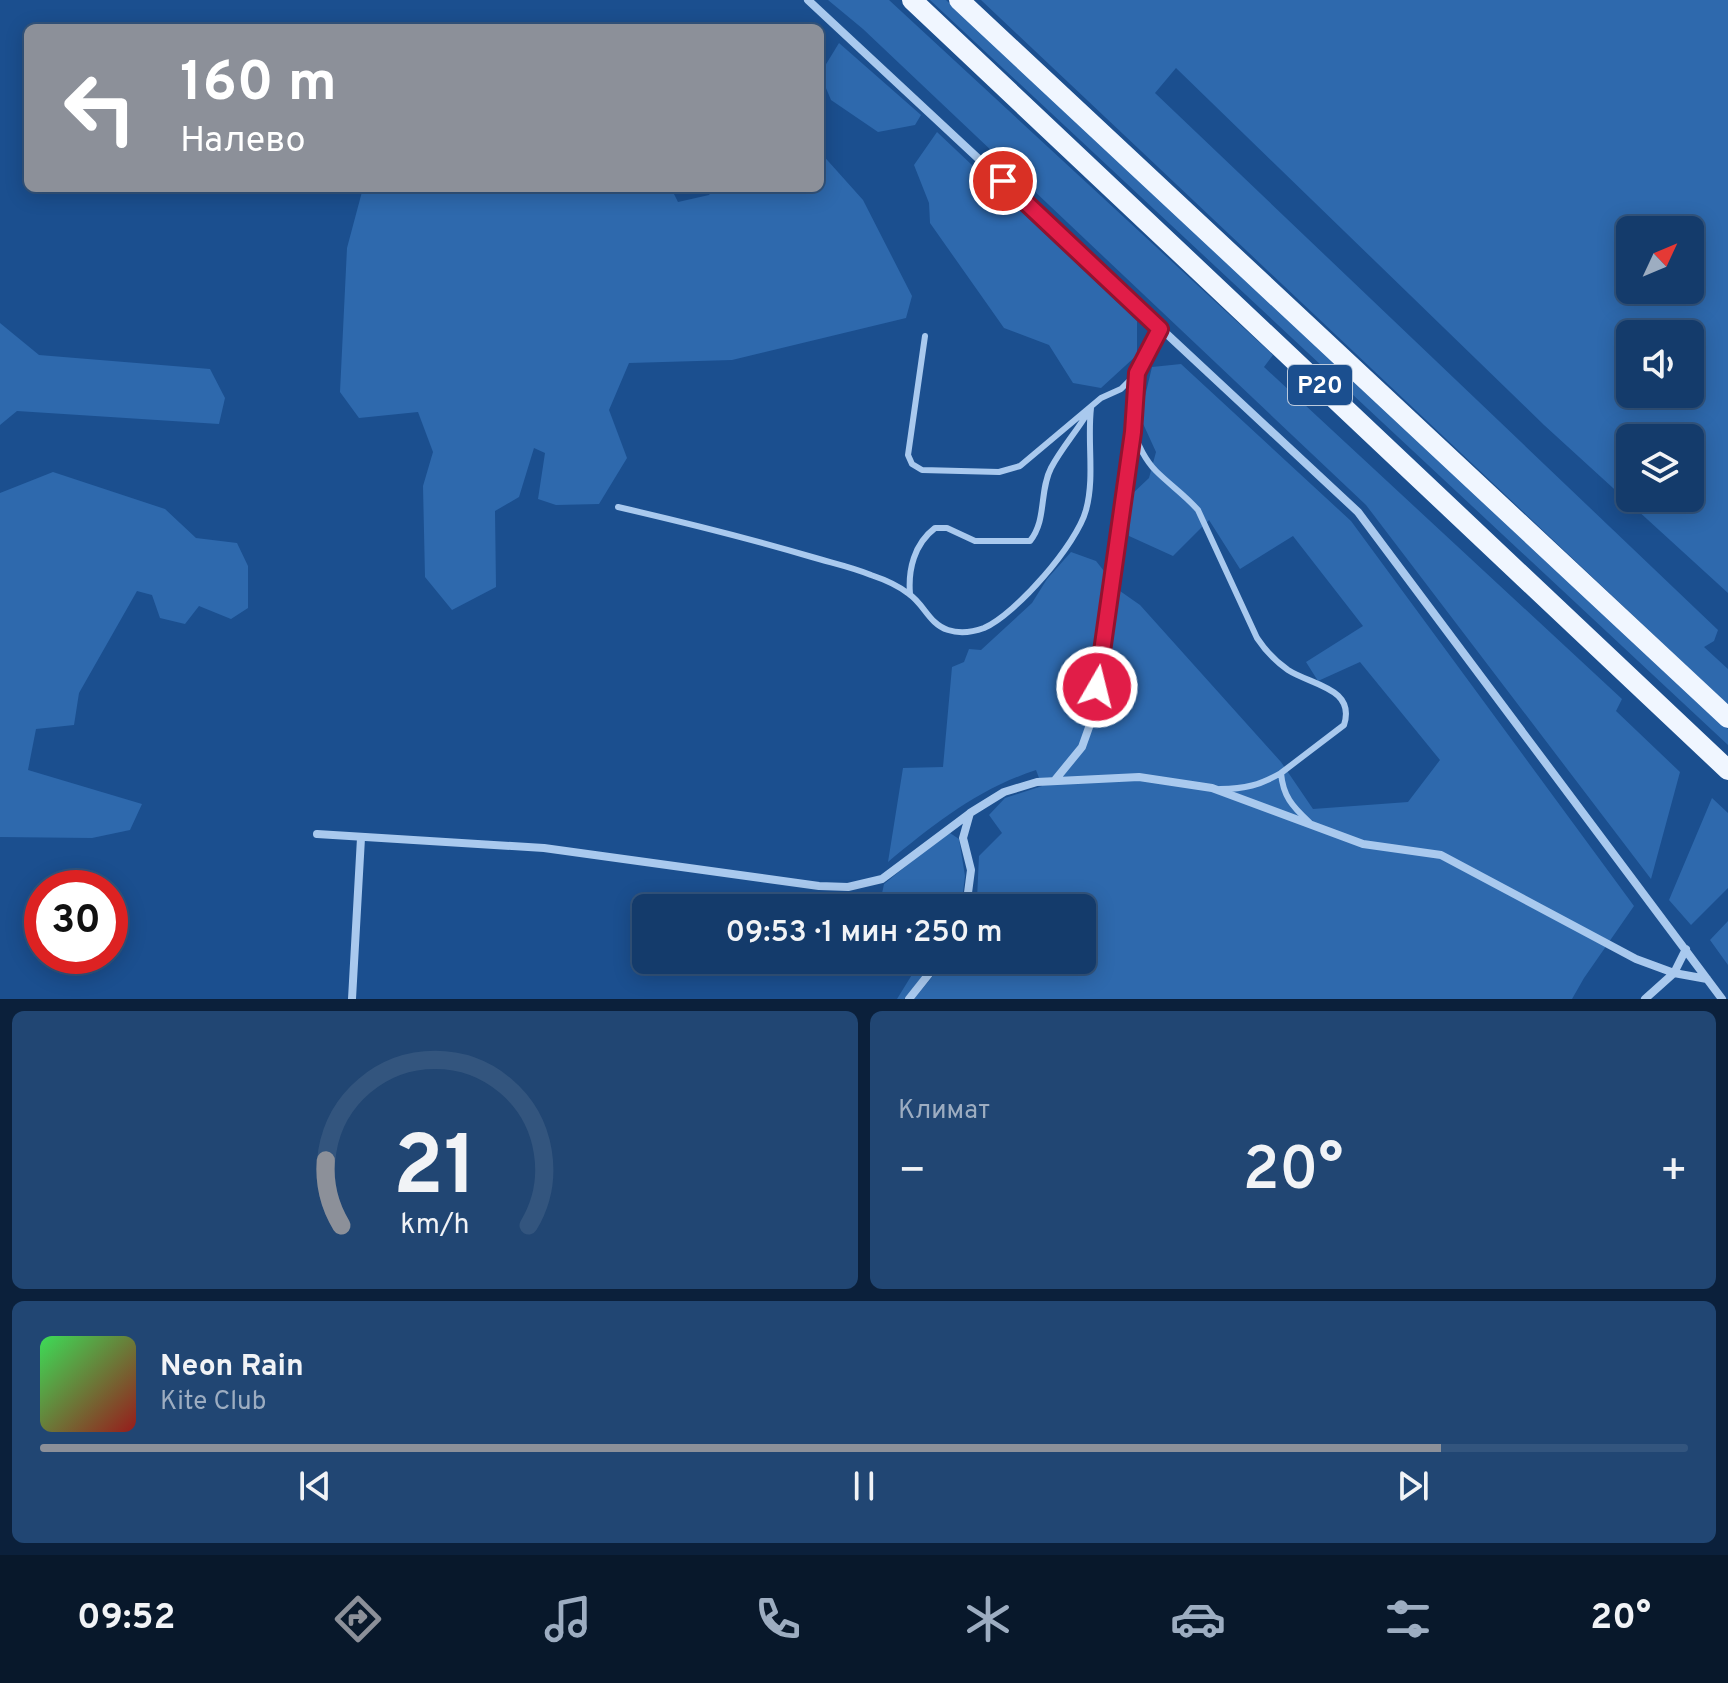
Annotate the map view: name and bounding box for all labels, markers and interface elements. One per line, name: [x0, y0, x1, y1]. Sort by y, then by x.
text: 160 m: [180, 50, 337, 120]
icon: left: [48, 56, 152, 160]
text: Налево: [180, 119, 306, 165]
pin: [969, 147, 1037, 215]
icon: arrive: [981, 159, 1025, 203]
north arrow: [1616, 216, 1704, 304]
map controls: [1616, 216, 1704, 512]
button: sound: [1616, 320, 1704, 408]
road number: Р20: [1288, 365, 1352, 405]
button: layers: [1616, 424, 1704, 512]
position arrow: [1055, 645, 1139, 729]
speed limit sign: 30: [24, 870, 128, 974]
text: 09:53 · 1 мин · 250 m: [725, 915, 1003, 952]
text: Климат: [898, 1095, 990, 1128]
text: 21: [393, 1119, 477, 1224]
text: 20°: [1243, 1135, 1343, 1211]
text: −: [898, 1145, 926, 1201]
text: +: [1660, 1145, 1688, 1201]
text: km/h: [400, 1208, 470, 1244]
text: Neon Rain: [160, 1349, 304, 1386]
text: Kite Club: [160, 1386, 266, 1419]
icon: previous: [293, 1464, 337, 1508]
icon: pause: [842, 1464, 886, 1508]
icon: next: [1391, 1464, 1435, 1508]
icon: directions: [330, 1591, 386, 1647]
icon: music: [540, 1591, 596, 1647]
icon: phone: [750, 1591, 806, 1647]
icon: climate: [960, 1591, 1016, 1647]
icon: car: [1170, 1591, 1226, 1647]
icon: filters: [1380, 1591, 1436, 1647]
text: 09:52: [77, 1596, 176, 1642]
text: 20°: [1590, 1596, 1651, 1642]

